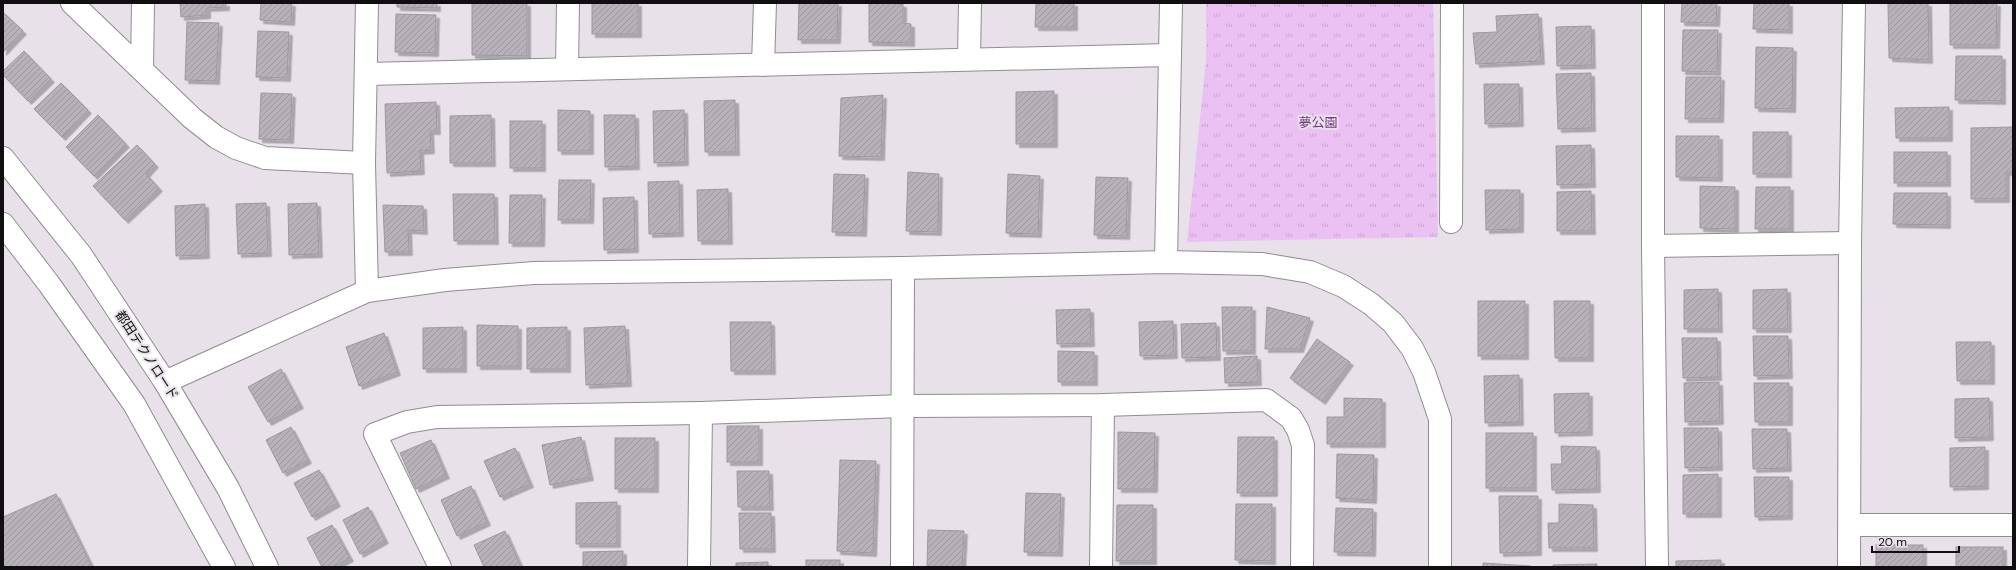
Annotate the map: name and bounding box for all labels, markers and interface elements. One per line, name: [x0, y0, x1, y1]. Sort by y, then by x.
park label: 夢公園: [1298, 114, 1338, 131]
street label: 都田テクノロード: [112, 307, 182, 403]
scale bar: [1872, 528, 1959, 554]
text: 20 m: [1878, 534, 1907, 550]

